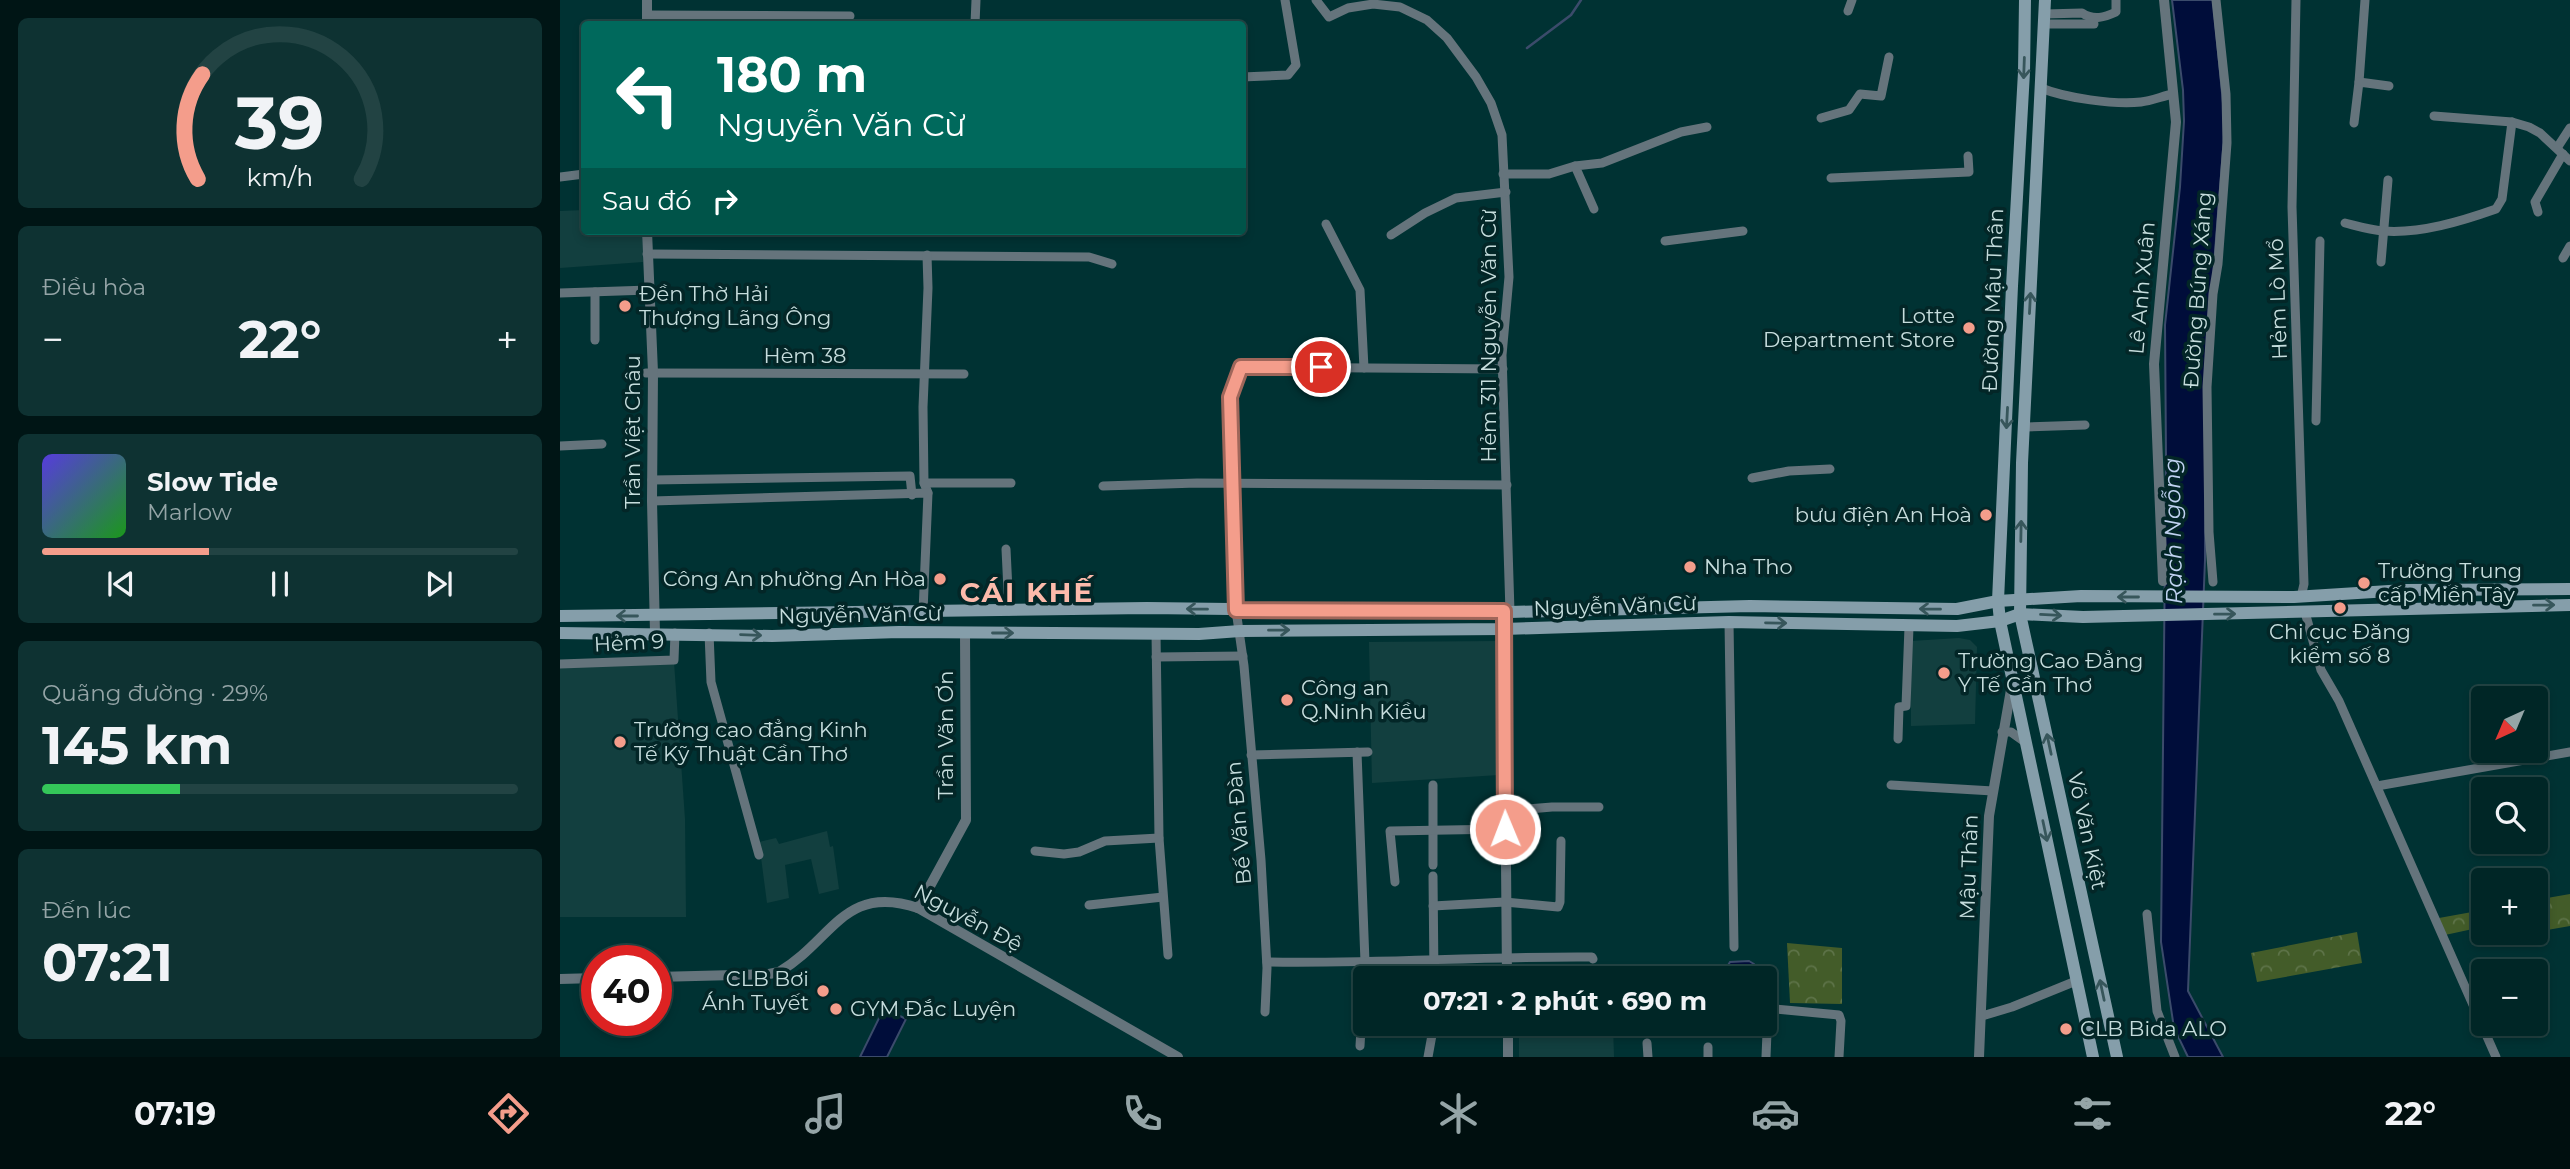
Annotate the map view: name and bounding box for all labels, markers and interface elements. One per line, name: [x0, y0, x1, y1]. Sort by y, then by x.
text: 180 m: [717, 45, 867, 104]
icon: left: [602, 49, 693, 140]
one-way arrow: [2017, 56, 2031, 79]
text: 39: [234, 79, 325, 167]
text: Nguyễn Văn Cừ: [717, 105, 966, 144]
text: km/h: [247, 162, 313, 192]
icon: right: [706, 182, 744, 220]
text: Sau đó: [602, 185, 692, 217]
street label: Đường Búng Xáng: [2178, 191, 2217, 389]
street label: Đường Mậu Thân: [1977, 208, 2008, 392]
street label: Hẻm 311 Nguyễn Văn Cừ: [1476, 209, 1501, 463]
street label: Lê Anh Xuân: [2123, 220, 2160, 355]
street label: Hẻm Lò Mổ: [2263, 238, 2292, 360]
text: Điều hòa: [42, 273, 146, 301]
place label: Đền Thờ Hải Thượng Lãng Ông: [639, 281, 831, 330]
one-way arrow: [2024, 292, 2037, 315]
marker: Đền Thờ Hải Thượng Lãng Ông: [617, 298, 633, 314]
place label: Lotte Department Store: [1763, 303, 1955, 352]
text: 22°: [238, 308, 322, 371]
text: −: [42, 316, 64, 363]
text: +: [496, 316, 518, 363]
marker: Lotte Department Store: [1961, 320, 1977, 336]
pin: [1291, 337, 1351, 397]
street label: Hèm 38: [764, 343, 846, 368]
icon: arrive: [1302, 348, 1340, 386]
street label: Trần Việt Châu: [620, 355, 645, 509]
one-way arrow: [2000, 406, 2013, 429]
water label: Rạch Ngỗng: [2158, 457, 2188, 605]
text: Slow Tide: [147, 466, 278, 498]
text: Marlow: [147, 498, 232, 526]
place label: bưu điện An Hoà: [1795, 502, 1972, 527]
marker: bưu điện An Hoà: [1978, 507, 1994, 523]
one-way arrow: [2014, 519, 2027, 542]
place label: Nha Tho: [1704, 554, 1793, 579]
place label: Trường Trung cấp Miền Tây: [2378, 558, 2522, 607]
marker: Nha Tho: [1682, 559, 1698, 575]
icon: previous: [102, 565, 140, 603]
icon: pause: [261, 565, 299, 603]
icon: next: [420, 565, 458, 603]
place label: Công An phường An Hòa: [663, 566, 926, 591]
marker: Công An phường An Hòa: [932, 571, 948, 587]
district label: CÁI KHẾ: [960, 575, 1094, 609]
marker: Trường Trung cấp Miền Tây: [2356, 575, 2372, 591]
street label: Nguyễn Văn Cừ: [1533, 590, 1697, 621]
one-way arrow: [2116, 590, 2139, 604]
one-way arrow: [2533, 599, 2556, 612]
marker: Chi cục Đăng kiểm số 8: [2332, 600, 2348, 616]
street label: Nguyễn Văn Cừ: [778, 601, 942, 628]
one-way arrow: [1186, 602, 1209, 616]
one-way arrow: [1919, 602, 1942, 616]
one-way arrow: [2213, 607, 2236, 621]
one-way arrow: [615, 609, 638, 623]
one-way arrow: [2040, 609, 2063, 622]
one-way arrow: [1764, 617, 1787, 630]
place label: Chi cục Đăng kiểm số 8: [2269, 619, 2411, 668]
one-way arrow: [1267, 623, 1290, 637]
one-way arrow: [991, 626, 1014, 640]
street label: Hẻm 9: [593, 628, 665, 657]
one-way arrow: [739, 629, 762, 642]
place label: Trường Cao Đẳng Y Tế Cần Thơ: [1958, 648, 2143, 697]
marker: Trường Cao Đẳng Y Tế Cần Thơ: [1936, 665, 1952, 681]
street label: Trần Văn Ơn: [933, 671, 958, 799]
place label: Công an Q.Ninh Kiều: [1301, 675, 1427, 724]
text: Quãng đường · 29%: [42, 679, 268, 707]
north arrow: [2471, 686, 2548, 763]
map controls: [2471, 686, 2548, 1036]
marker: Công an Q.Ninh Kiều: [1279, 692, 1295, 708]
text: 145 km: [42, 714, 232, 777]
place label: Trường cao đẳng Kinh Tế Kỹ Thuật Cần Thơ: [634, 717, 868, 766]
one-way arrow: [2041, 733, 2055, 756]
marker: Trường cao đẳng Kinh Tế Kỹ Thuật Cần Thơ: [612, 734, 628, 750]
street label: Bế Văn Đàn: [1221, 760, 1256, 886]
street label: Võ Văn Kiệt: [2063, 770, 2112, 892]
button: search: [2471, 777, 2548, 854]
position arrow: [1468, 792, 1542, 866]
street label: Mậu Thân: [1954, 814, 1983, 920]
one-way arrow: [2038, 819, 2052, 842]
button: +: [2471, 868, 2548, 945]
street label: Nguyễn Đệ: [910, 879, 1027, 957]
text: Đến lúc: [42, 896, 131, 924]
text: 07:21: [42, 931, 173, 994]
speed limit sign: 40: [581, 945, 672, 1036]
button: −: [2471, 959, 2548, 1036]
place label: CLB Bơi Ánh Tuyết: [702, 966, 809, 1015]
one-way arrow: [2095, 979, 2109, 1002]
marker: CLB Bơi Ánh Tuyết: [815, 983, 831, 999]
text: 07:21 · 2 phút · 690 m: [1423, 985, 1707, 1017]
place label: GYM Đắc Luyện: [850, 996, 1016, 1021]
marker: GYM Đắc Luyện: [828, 1001, 844, 1017]
place label: CLB Bida ALO: [2080, 1016, 2227, 1041]
marker: CLB Bida ALO: [2058, 1021, 2074, 1037]
icon: directions: [484, 1089, 533, 1138]
icon: music: [801, 1089, 850, 1138]
icon: phone: [1118, 1089, 1167, 1138]
icon: climate: [1434, 1089, 1483, 1138]
icon: car: [1751, 1089, 1800, 1138]
icon: filters: [2068, 1089, 2117, 1138]
text: 07:19: [134, 1094, 216, 1133]
text: 22°: [2385, 1094, 2436, 1133]

